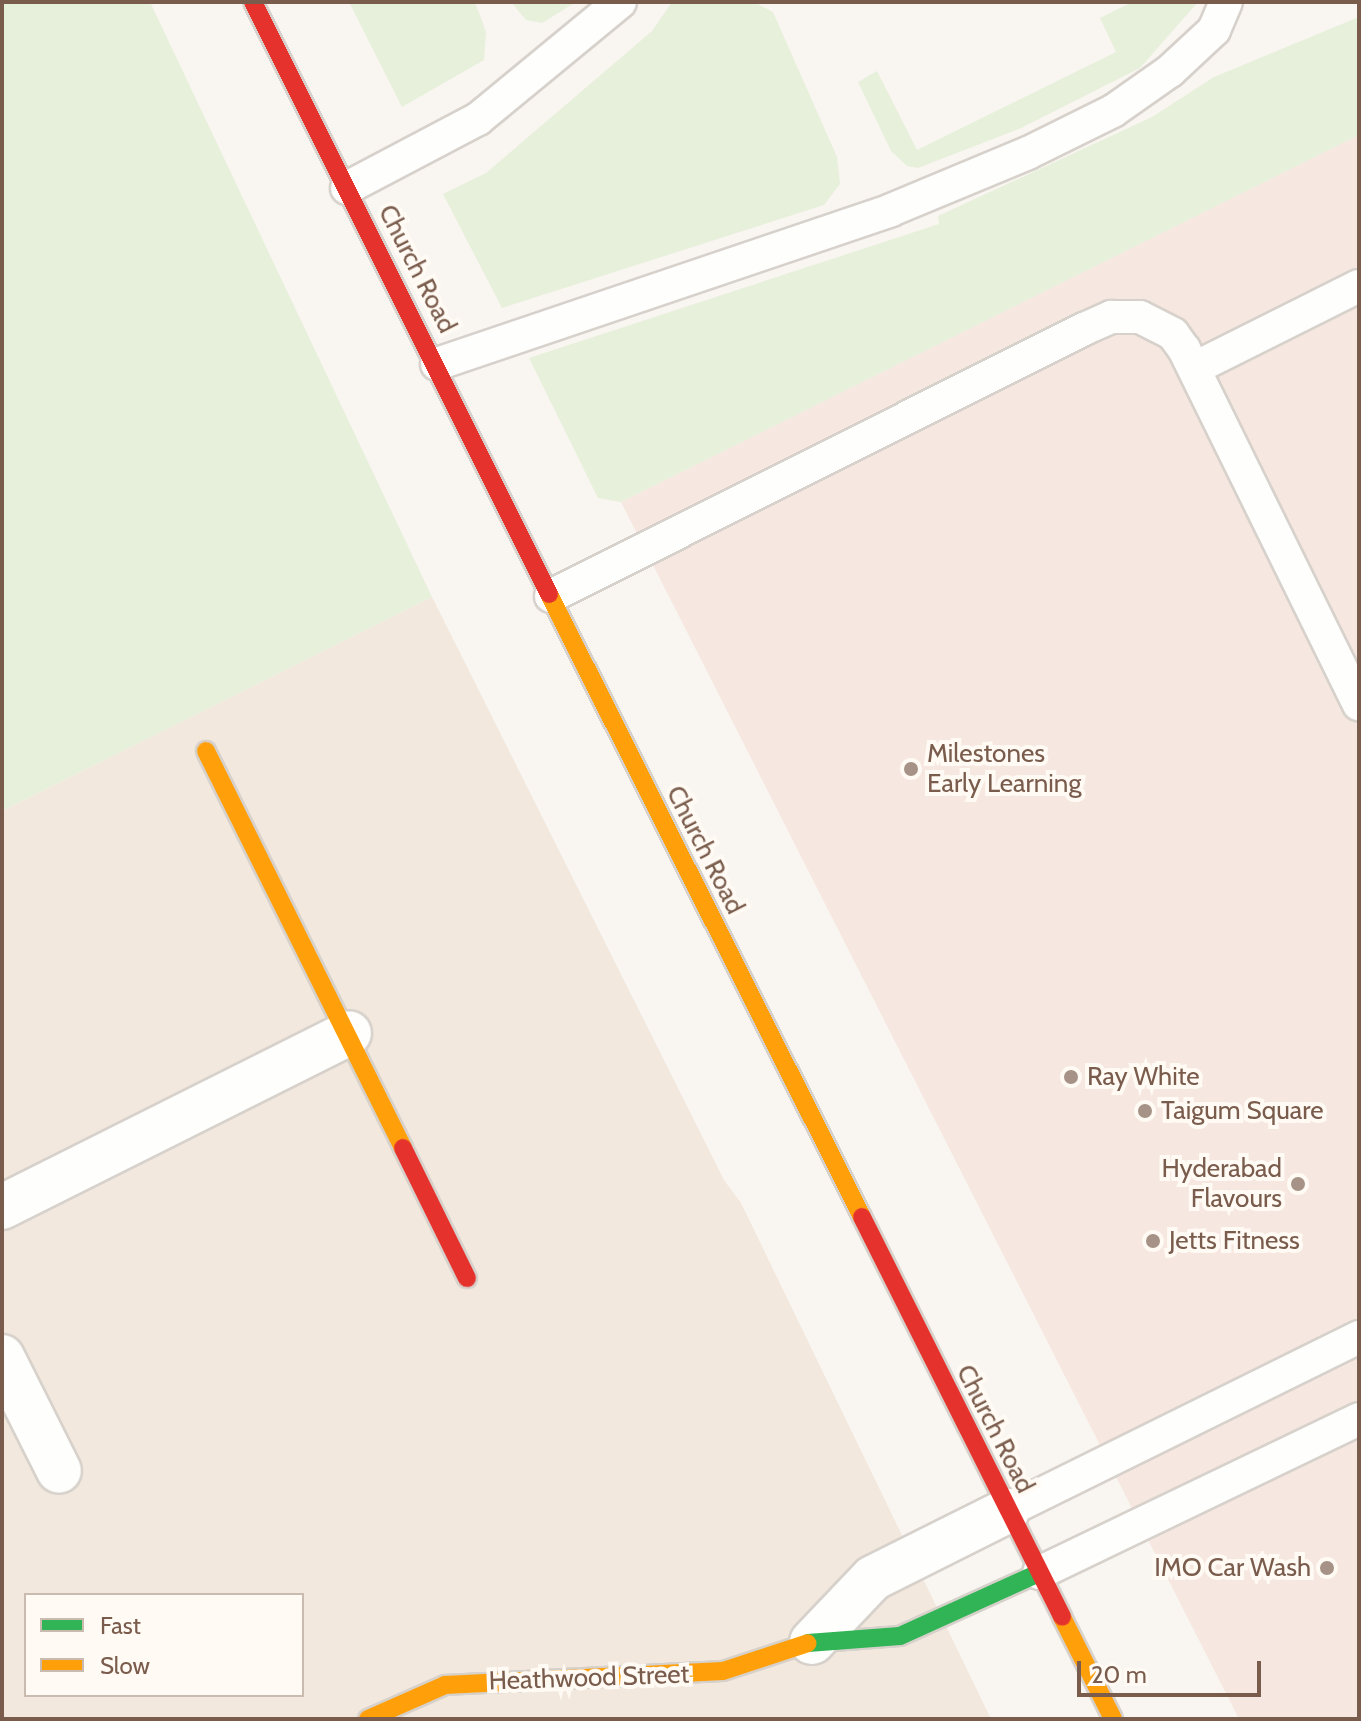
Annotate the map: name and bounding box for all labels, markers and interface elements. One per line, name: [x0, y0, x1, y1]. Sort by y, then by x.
street label: Church Road: [371, 200, 463, 338]
place label: Milestones Early Learning: [927, 738, 1081, 800]
marker: Milestones Early Learning: [902, 760, 920, 778]
street label: Church Road: [659, 781, 751, 919]
place label: Ray White: [1087, 1061, 1200, 1093]
marker: Ray White: [1062, 1068, 1080, 1086]
place label: Taigum Square: [1161, 1095, 1323, 1127]
marker: Taigum Square: [1136, 1102, 1154, 1120]
place label: Hyderabad Flavours: [1161, 1153, 1282, 1214]
marker: Hyderabad Flavours: [1289, 1175, 1307, 1193]
place label: Jetts Fitness: [1169, 1225, 1300, 1257]
marker: Jetts Fitness: [1144, 1232, 1162, 1250]
street label: Church Road: [949, 1360, 1041, 1498]
place label: IMO Car Wash: [1154, 1552, 1311, 1584]
marker: IMO Car Wash: [1318, 1559, 1336, 1577]
legend: [24, 1593, 304, 1697]
text: Fast: [100, 1611, 141, 1640]
scale bar: [1081, 1645, 1265, 1695]
text: Slow: [100, 1651, 150, 1680]
street label: Heathwood Street: [488, 1659, 690, 1697]
text: 20 m: [1091, 1660, 1147, 1689]

